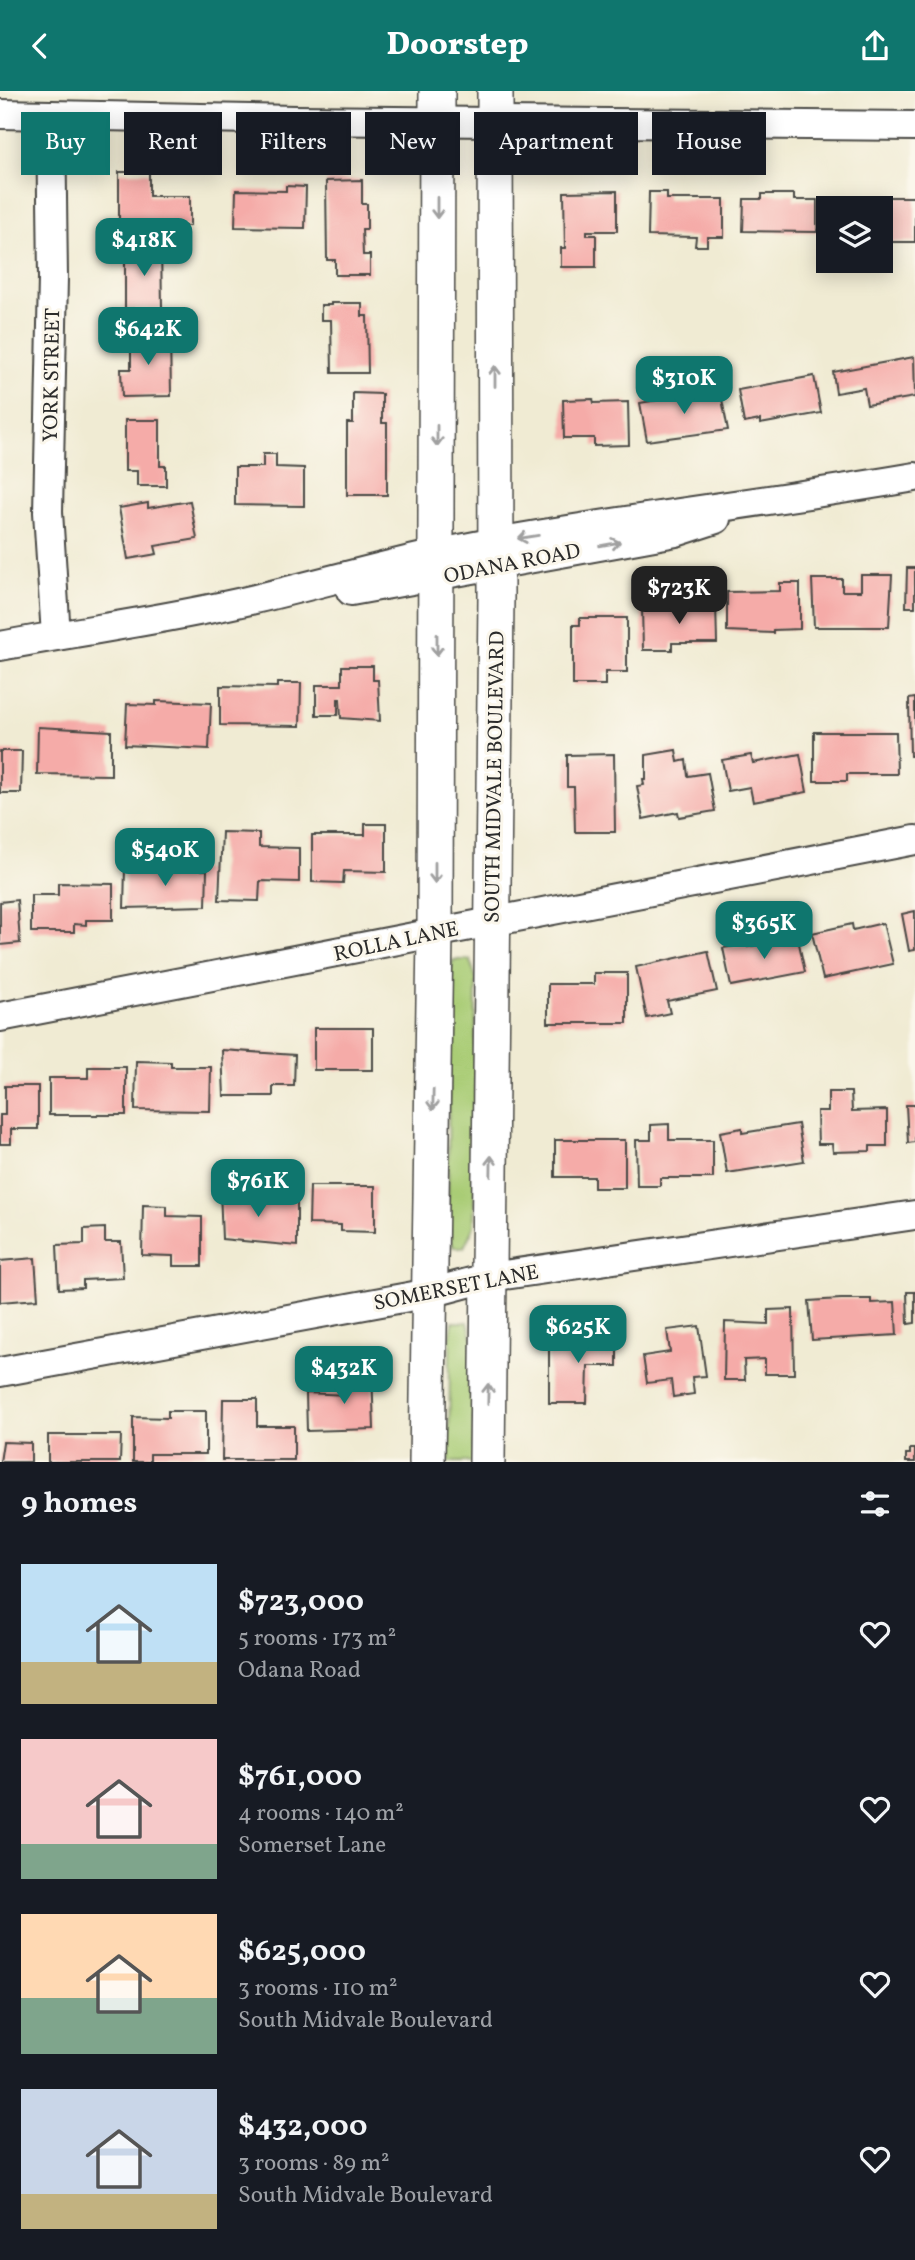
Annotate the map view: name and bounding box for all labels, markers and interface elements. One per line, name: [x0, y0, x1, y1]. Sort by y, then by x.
text: Doorstep: [387, 24, 528, 68]
icon: back: [21, 27, 59, 65]
icon: share: [856, 27, 894, 65]
chip: Buy: [21, 112, 110, 175]
chip: Rent: [124, 112, 222, 175]
chip: Filters: [236, 112, 351, 175]
chip: New: [365, 112, 460, 175]
chip: Apartment: [474, 112, 638, 175]
chip: House: [652, 112, 766, 175]
one-way arrow: [430, 196, 444, 219]
map controls: [816, 196, 893, 273]
button: layers: [816, 196, 893, 273]
pin: $418K: [95, 219, 193, 278]
text: $418K: [111, 225, 177, 257]
pin: $642K: [99, 307, 197, 367]
street label: YORK STREET: [37, 308, 68, 443]
text: $642K: [114, 314, 182, 346]
pin: $310K: [635, 357, 733, 416]
text: $310K: [652, 363, 716, 395]
one-way arrow: [488, 364, 502, 387]
one-way arrow: [430, 424, 444, 447]
one-way arrow: [517, 531, 540, 544]
street label: ODANA ROAD: [441, 537, 583, 592]
one-way arrow: [599, 537, 621, 550]
pin: $723K: [630, 567, 728, 626]
text: $723K: [647, 573, 711, 605]
street label: SOUTH MIDVALE BOULEVARD: [478, 631, 513, 923]
one-way arrow: [430, 633, 444, 656]
pin: $540K: [116, 829, 214, 888]
text: $540K: [131, 835, 199, 867]
one-way arrow: [429, 861, 442, 884]
pin: $365K: [715, 901, 813, 961]
text: $365K: [732, 908, 796, 940]
street label: ROLLA LANE: [331, 915, 461, 970]
one-way arrow: [426, 1088, 439, 1111]
one-way arrow: [484, 1155, 498, 1178]
pin: $761K: [209, 1159, 307, 1219]
text: $761K: [227, 1166, 289, 1198]
street label: SOMERSET LANE: [371, 1258, 541, 1319]
pin: $625K: [529, 1305, 627, 1365]
text: $625K: [545, 1312, 611, 1344]
pin: $432K: [295, 1347, 393, 1406]
text: $432K: [311, 1353, 377, 1385]
one-way arrow: [481, 1383, 495, 1406]
text: 9 homes: [21, 1483, 137, 1525]
icon: filters: [856, 1485, 894, 1523]
text: $723,000: [238, 1581, 364, 1623]
icon: home: [77, 1592, 161, 1676]
icon: heart: [856, 1615, 894, 1653]
text: 5 rooms · 173 m²: [238, 1623, 396, 1655]
text: Odana Road: [238, 1655, 361, 1687]
text: $761,000: [238, 1756, 362, 1798]
icon: home: [77, 1767, 161, 1851]
icon: heart: [856, 1790, 894, 1828]
text: 4 rooms · 140 m²: [238, 1798, 404, 1830]
text: Somerset Lane: [238, 1830, 386, 1862]
text: $625,000: [238, 1931, 366, 1973]
icon: home: [77, 1942, 161, 2026]
icon: heart: [856, 1965, 894, 2003]
text: 3 rooms · 110 m²: [238, 1973, 398, 2005]
text: South Midvale Boulevard: [238, 2005, 493, 2037]
text: $432,000: [238, 2106, 367, 2148]
icon: home: [77, 2117, 161, 2201]
icon: heart: [856, 2140, 894, 2178]
text: 3 rooms · 89 m²: [238, 2148, 390, 2180]
text: South Midvale Boulevard: [238, 2180, 493, 2212]

